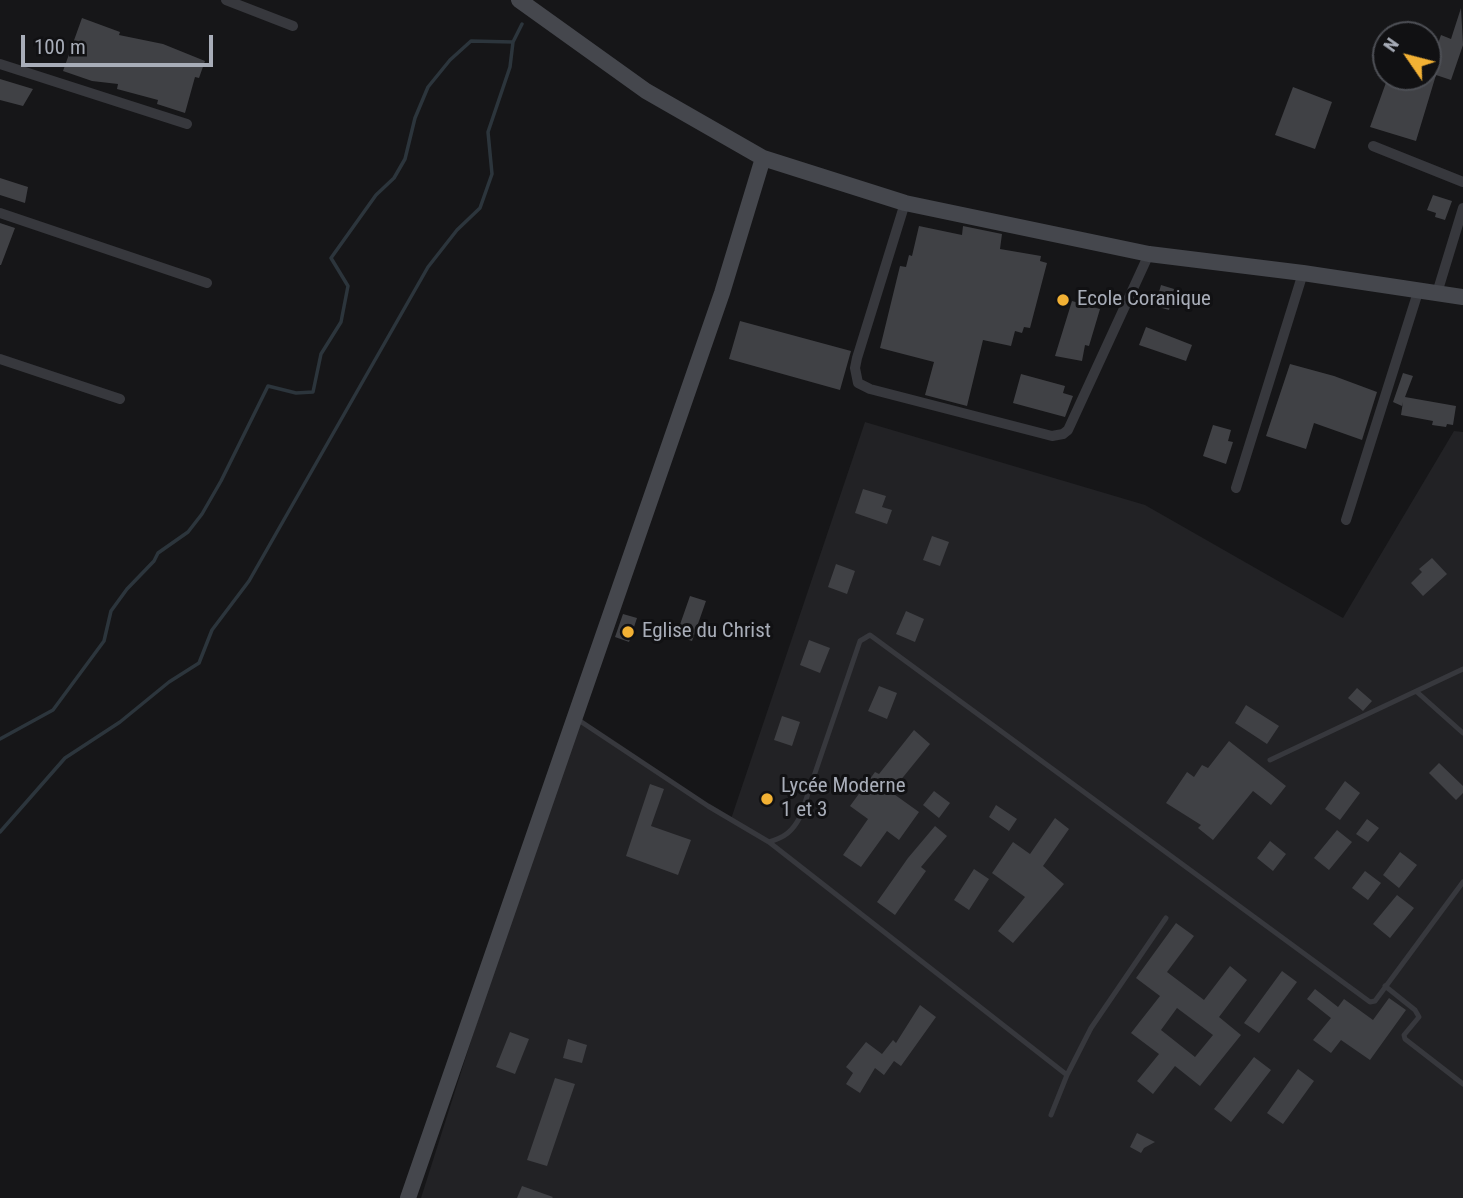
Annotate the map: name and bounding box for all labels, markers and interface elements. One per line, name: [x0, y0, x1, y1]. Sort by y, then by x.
scale bar: [24, 21, 217, 65]
north arrow: [1372, 21, 1442, 91]
text: N: [1378, 33, 1404, 56]
text: 100 m: [34, 35, 86, 59]
place label: Ecole Coranique: [1077, 287, 1211, 313]
marker: Ecole Coranique: [1055, 292, 1071, 308]
place label: Eglise du Christ: [642, 619, 771, 645]
marker: Eglise du Christ: [620, 624, 636, 640]
place label: Lycée Moderne 1 et 3: [781, 774, 906, 824]
marker: Lycée Moderne 1 et 3: [759, 791, 775, 807]

